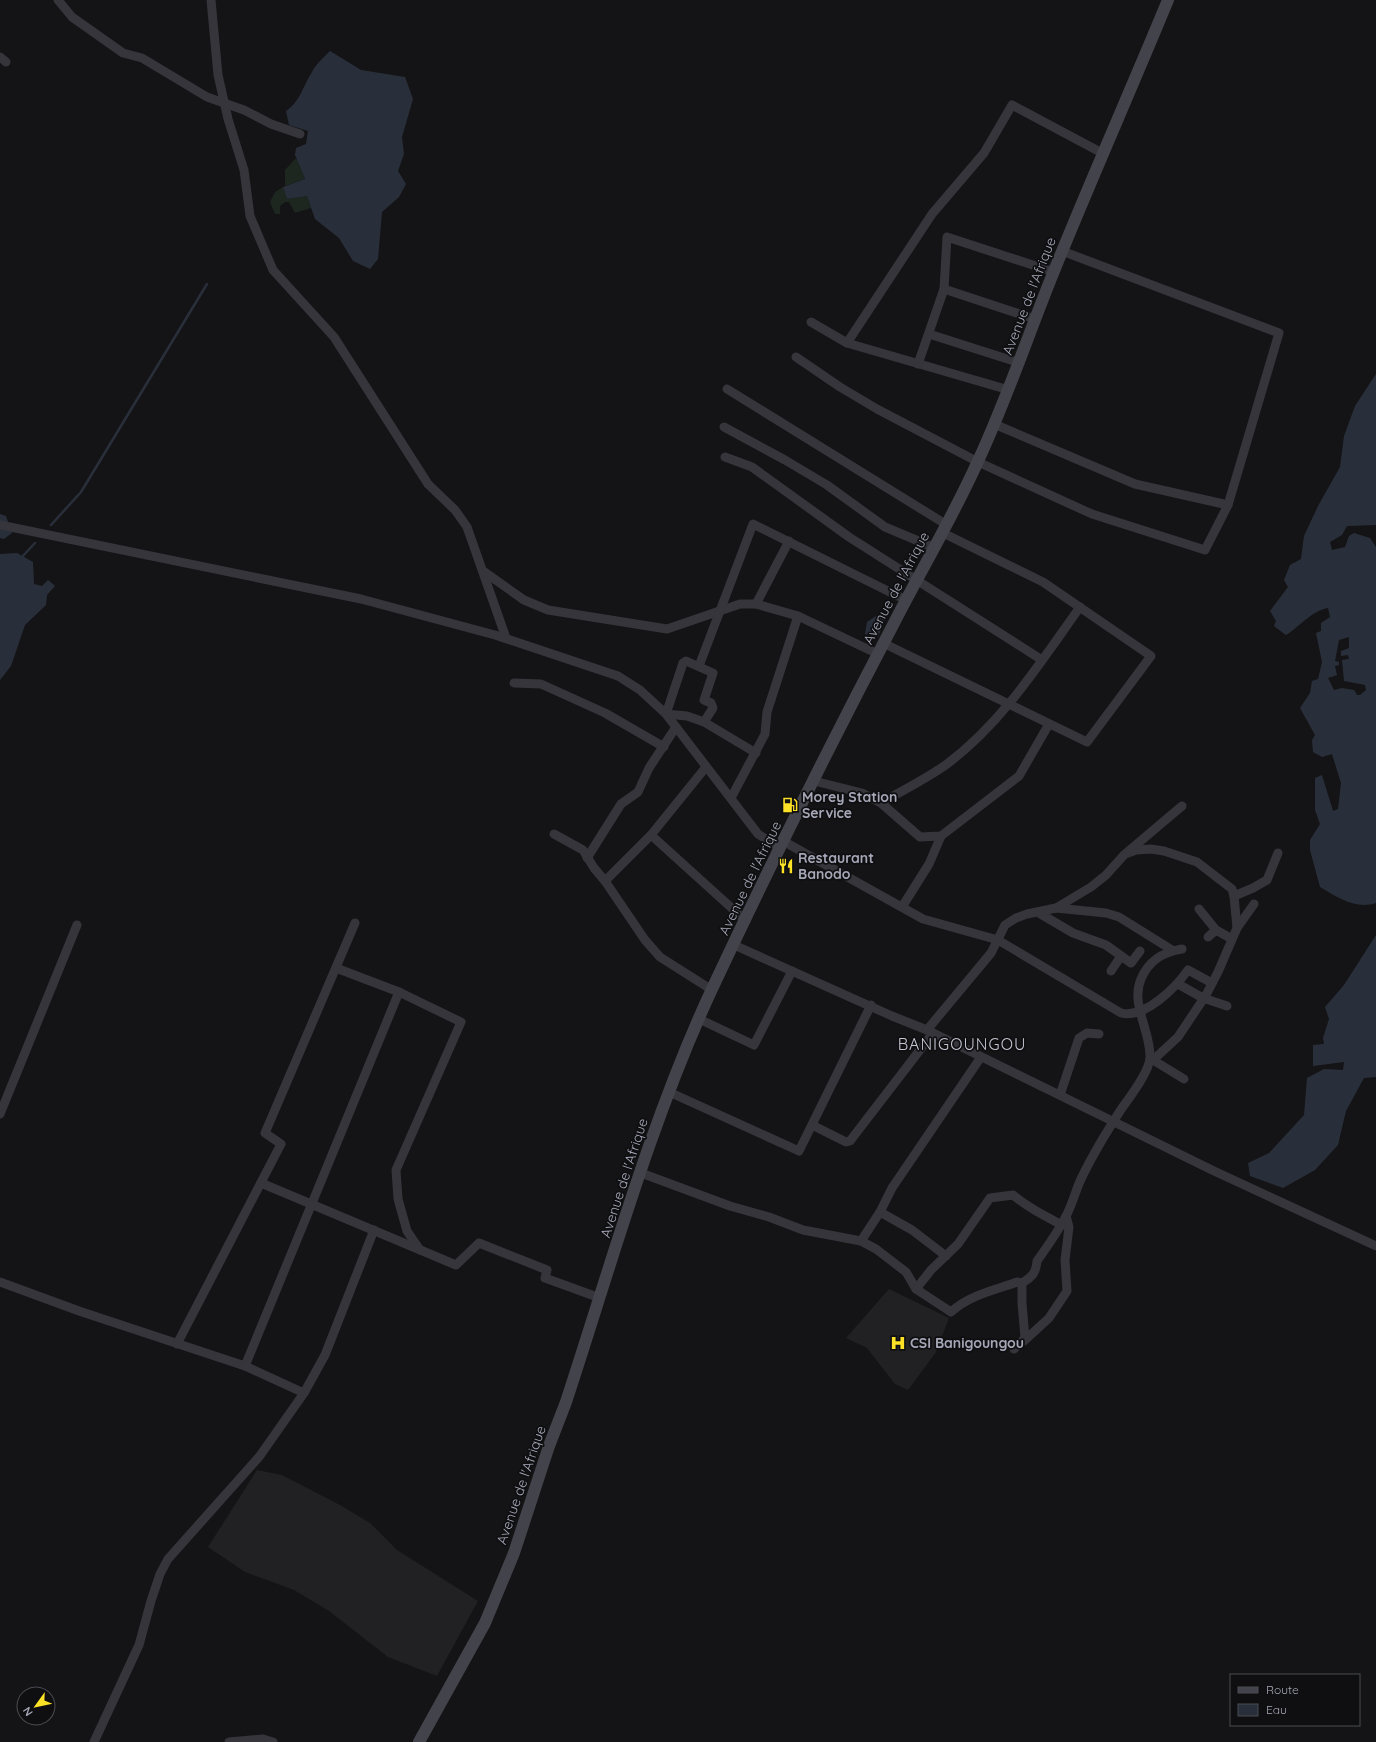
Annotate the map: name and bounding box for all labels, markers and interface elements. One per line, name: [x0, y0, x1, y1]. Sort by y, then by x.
street label: Avenue de l'Afrique: [998, 234, 1060, 357]
street label: Avenue de l'Afrique: [859, 529, 933, 647]
place label: Morey Station Service: [802, 788, 897, 822]
fuel station icon: Morey Station Service: [781, 796, 799, 814]
street label: Avenue de l'Afrique: [715, 818, 785, 938]
place label: Restaurant Banodo: [798, 849, 874, 883]
restaurant icon: Restaurant Banodo: [777, 857, 795, 875]
district label: BANIGOUNGOU: [898, 1034, 1026, 1054]
street label: Avenue de l'Afrique: [596, 1116, 652, 1240]
hospital icon: CSI Banigoungou: [889, 1334, 907, 1352]
place label: CSI Banigoungou: [910, 1334, 1024, 1352]
street label: Avenue de l'Afrique: [492, 1423, 550, 1547]
legend: [1230, 1674, 1360, 1726]
text: Route: [1266, 1682, 1299, 1697]
north arrow: [16, 1686, 56, 1726]
text: Eau: [1266, 1702, 1287, 1717]
text: N: [20, 1704, 36, 1719]

